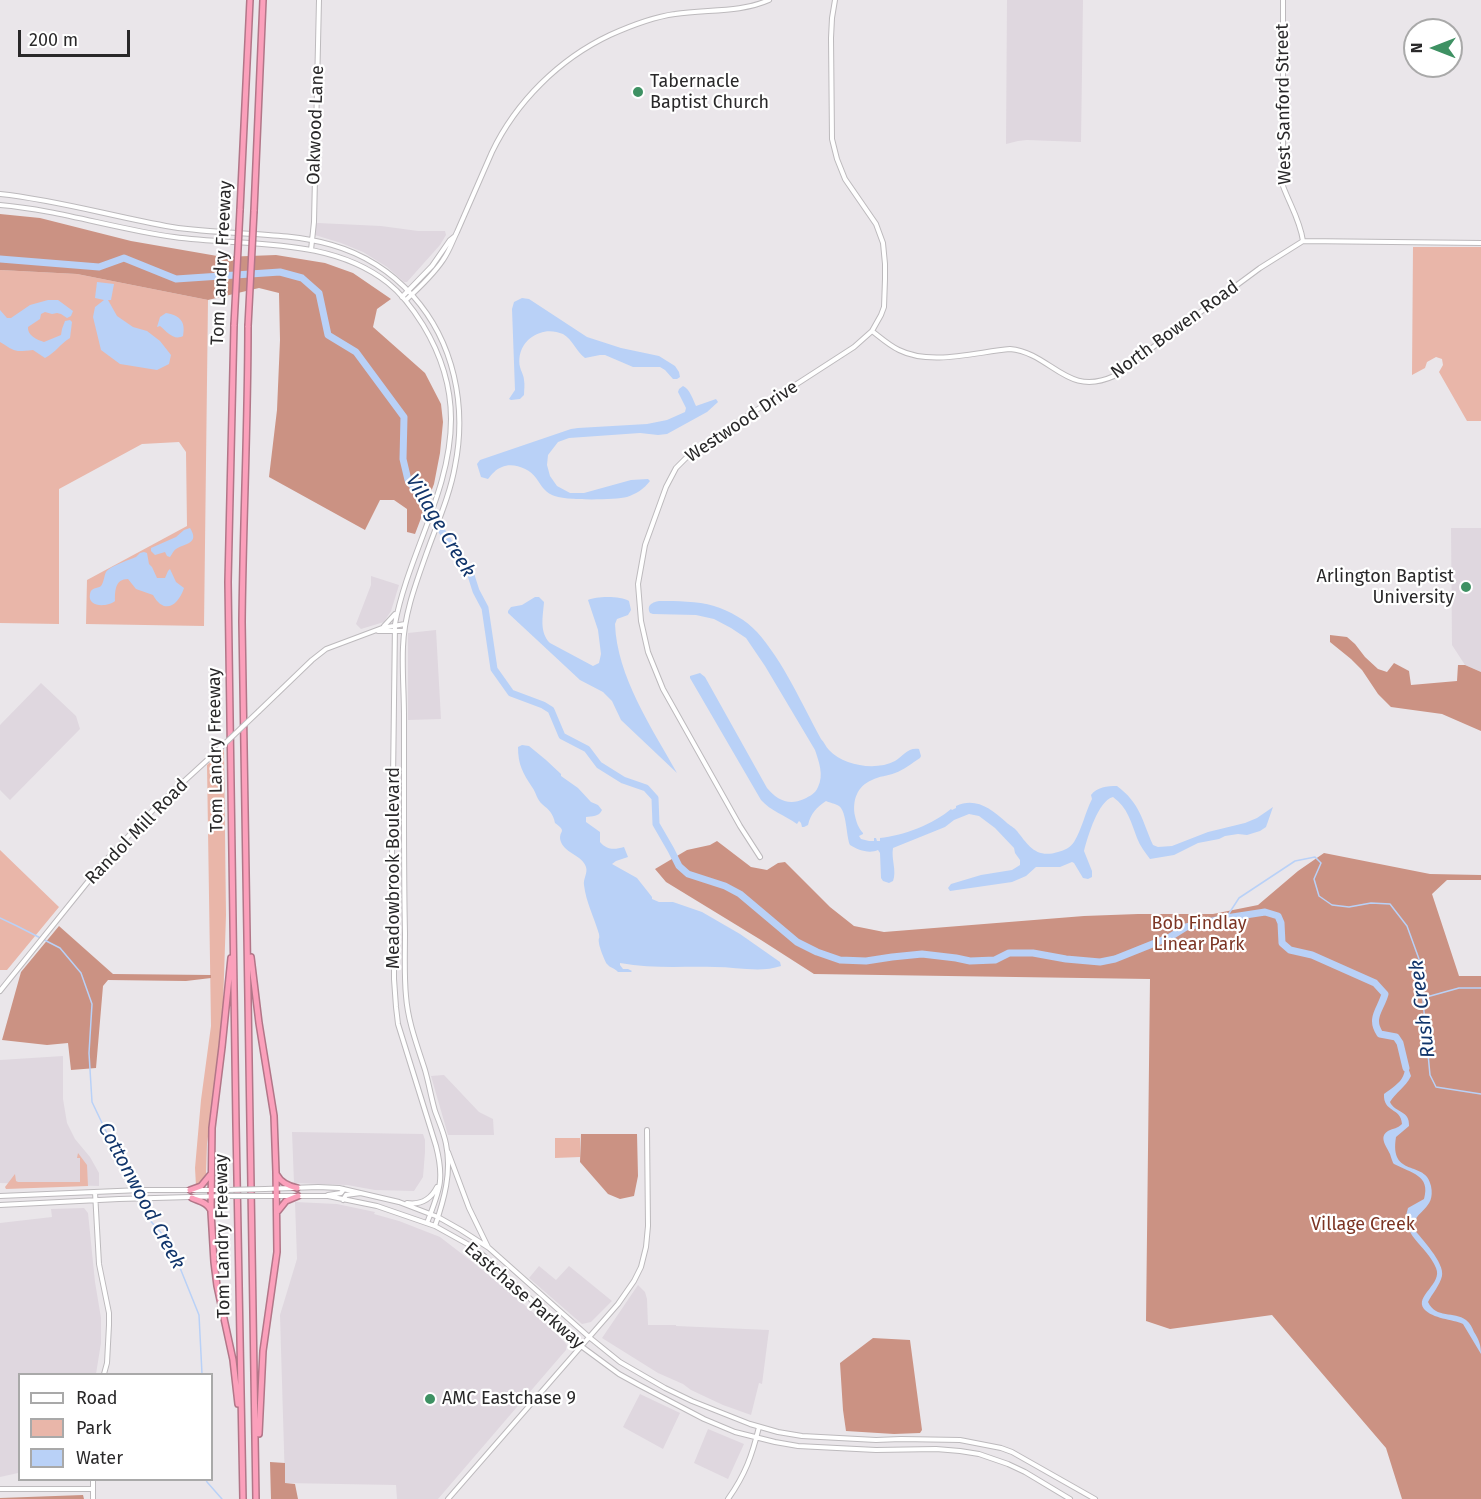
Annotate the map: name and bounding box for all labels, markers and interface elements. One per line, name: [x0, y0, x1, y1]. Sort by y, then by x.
scale bar: [21, 18, 134, 56]
north arrow: [1403, 18, 1463, 78]
street label: West Sanford Street: [1272, 23, 1296, 185]
text: 200 m: [29, 29, 78, 51]
text: N: [1407, 43, 1426, 53]
street label: Oakwood Lane: [303, 65, 329, 185]
place label: Tabernacle Baptist Church: [650, 71, 769, 113]
marker: Tabernacle Baptist Church: [631, 85, 645, 99]
street label: Tom Landry Freeway: [207, 180, 237, 346]
street label: North Bowen Road: [1107, 276, 1243, 384]
street label: Westwood Drive: [682, 376, 802, 468]
water label: Village Creek: [400, 470, 480, 582]
place label: Arlington Baptist University: [1317, 566, 1454, 608]
marker: Arlington Baptist University: [1459, 580, 1473, 594]
street label: Tom Landry Freeway: [204, 667, 228, 833]
street label: Meadowbrook Boulevard: [383, 767, 405, 969]
street label: Randol Mill Road: [81, 775, 193, 889]
park label: Bob Findlay Linear Park: [1151, 913, 1247, 956]
water label: Rush Creek: [1405, 958, 1441, 1060]
water label: Cottonwood Creek: [92, 1119, 190, 1273]
street label: Tom Landry Freeway: [211, 1153, 235, 1319]
park label: Village Creek: [1311, 1214, 1415, 1236]
street label: Eastchase Parkway: [460, 1238, 588, 1354]
legend: [18, 1373, 213, 1481]
text: Road: [76, 1387, 118, 1409]
place label: AMC Eastchase 9: [442, 1388, 576, 1410]
marker: AMC Eastchase 9: [423, 1392, 437, 1406]
text: Park: [76, 1417, 111, 1439]
text: Water: [76, 1447, 123, 1469]

